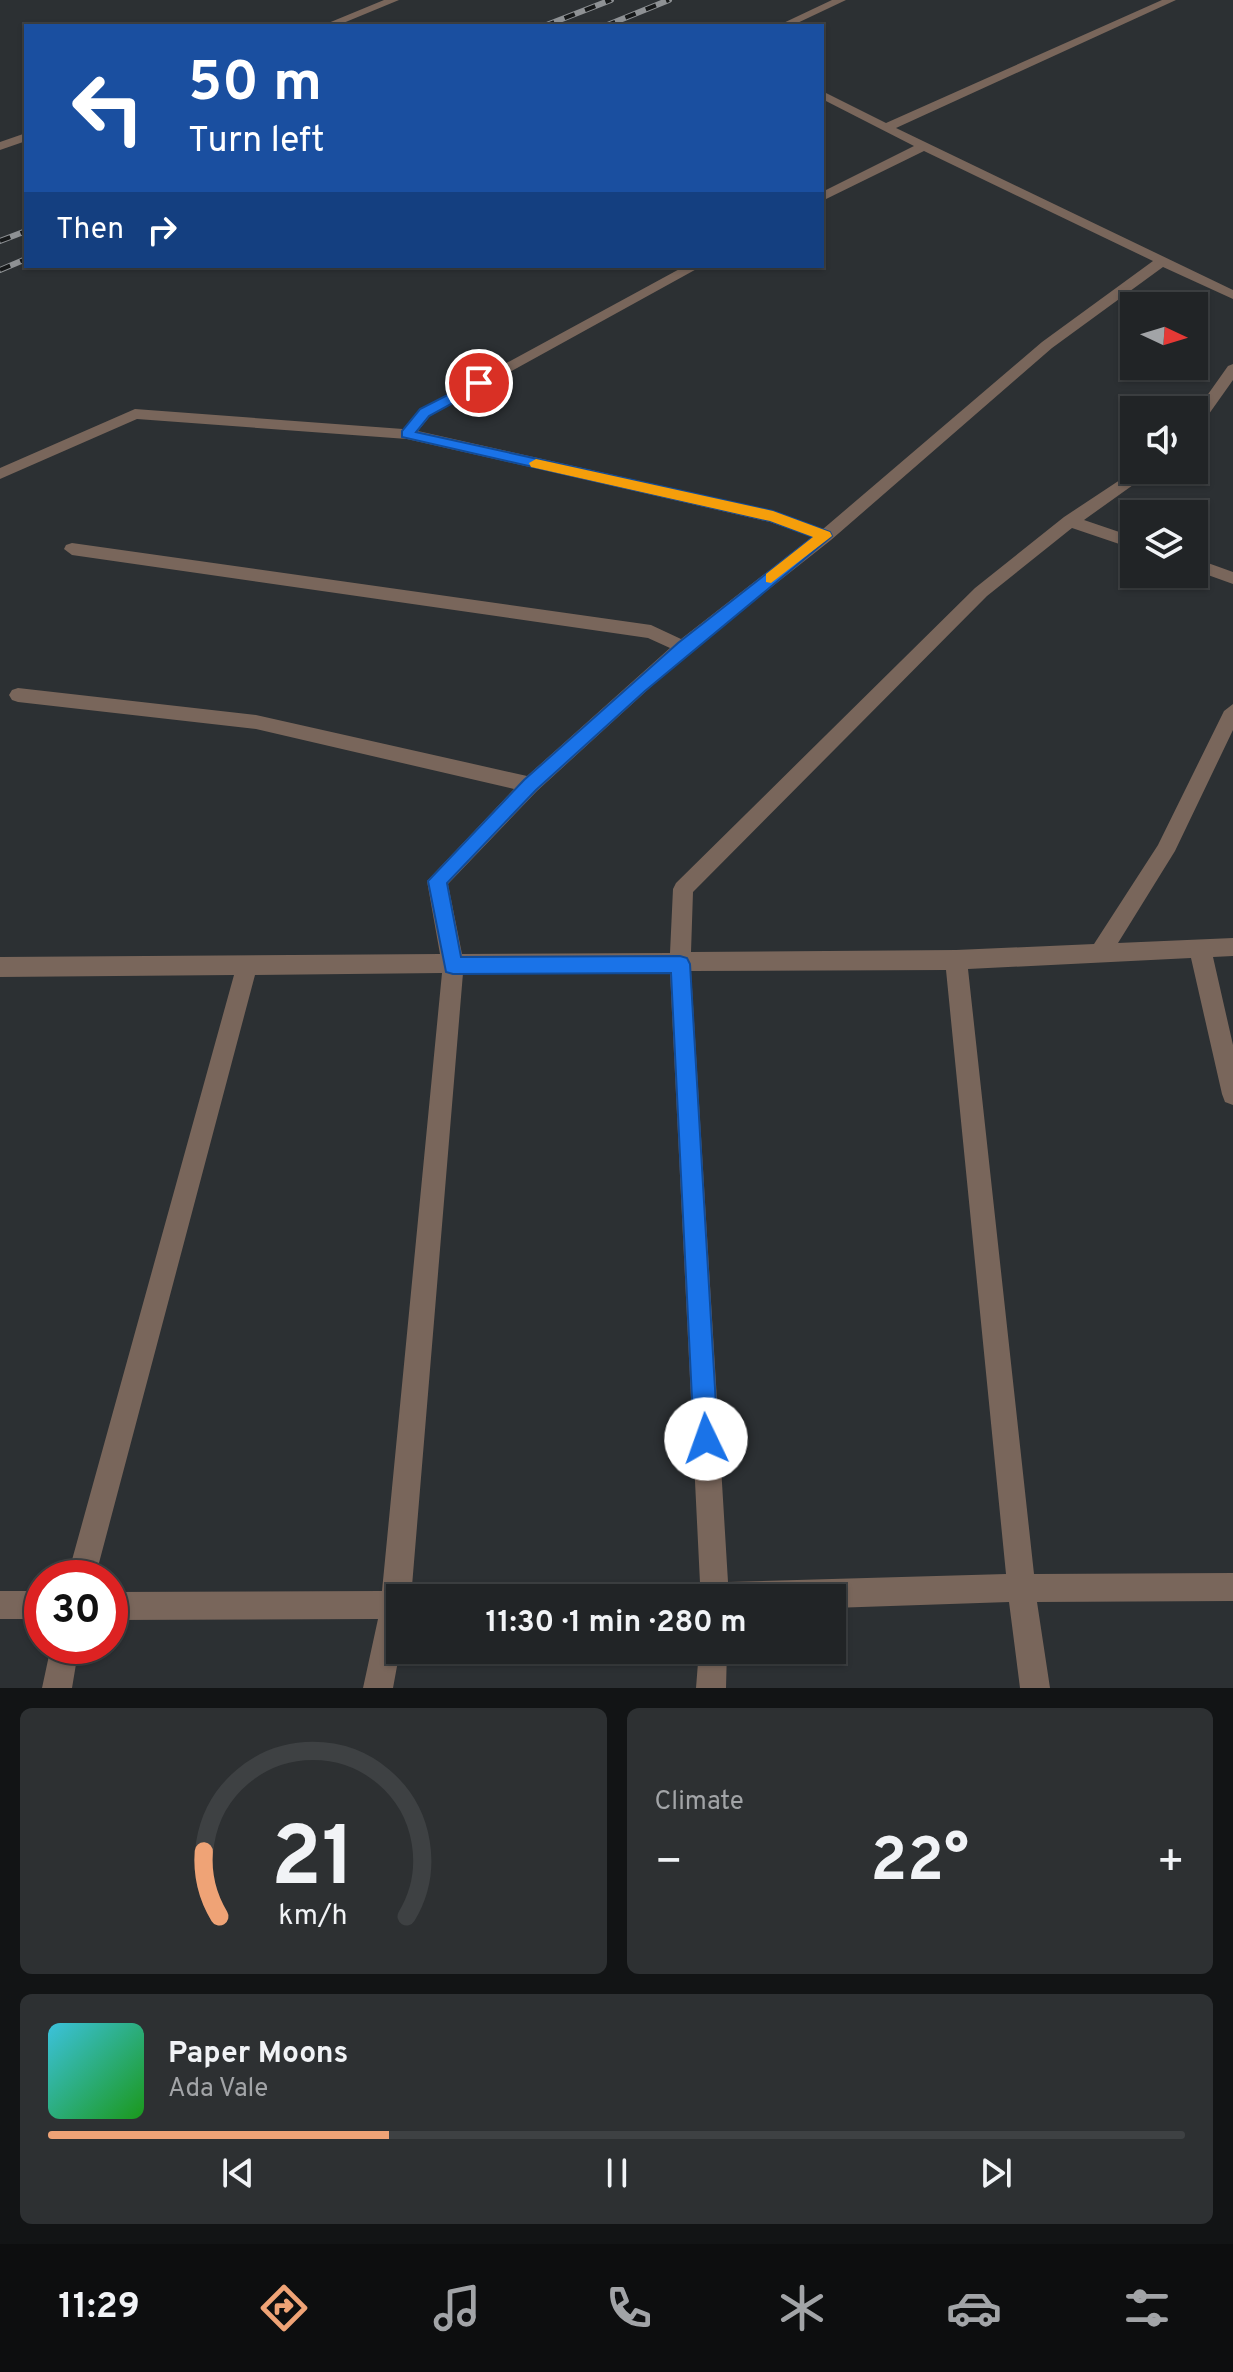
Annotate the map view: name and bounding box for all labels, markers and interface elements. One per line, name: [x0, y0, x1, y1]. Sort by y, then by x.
text: 50 m: [188, 50, 322, 120]
icon: left: [56, 56, 160, 160]
text: Turn left: [188, 119, 325, 165]
icon: right: [140, 208, 184, 252]
text: Then: [56, 212, 124, 249]
north arrow: [1120, 292, 1208, 380]
map controls: [1120, 292, 1208, 588]
pin: [445, 349, 513, 417]
icon: arrive: [457, 361, 501, 405]
button: sound: [1120, 396, 1208, 484]
button: layers: [1120, 500, 1208, 588]
position arrow: [664, 1397, 748, 1481]
speed limit sign: 30: [24, 1560, 128, 1664]
text: 11:30 · 1 min · 280 m: [486, 1605, 746, 1642]
text: Climate: [655, 1786, 744, 1819]
text: 21: [271, 1810, 355, 1915]
text: 22°: [871, 1826, 969, 1902]
text: −: [655, 1836, 683, 1892]
text: +: [1157, 1836, 1185, 1892]
text: km/h: [279, 1899, 348, 1935]
text: Paper Moons: [168, 2036, 348, 2073]
text: Ada Vale: [168, 2073, 268, 2106]
icon: previous: [216, 2151, 260, 2195]
icon: pause: [595, 2151, 639, 2195]
icon: next: [974, 2151, 1018, 2195]
icon: directions: [256, 2280, 312, 2336]
icon: music: [429, 2280, 485, 2336]
icon: phone: [601, 2280, 657, 2336]
icon: climate: [774, 2280, 830, 2336]
icon: car: [946, 2280, 1002, 2336]
icon: filters: [1119, 2280, 1175, 2336]
text: 11:29: [58, 2285, 140, 2331]

